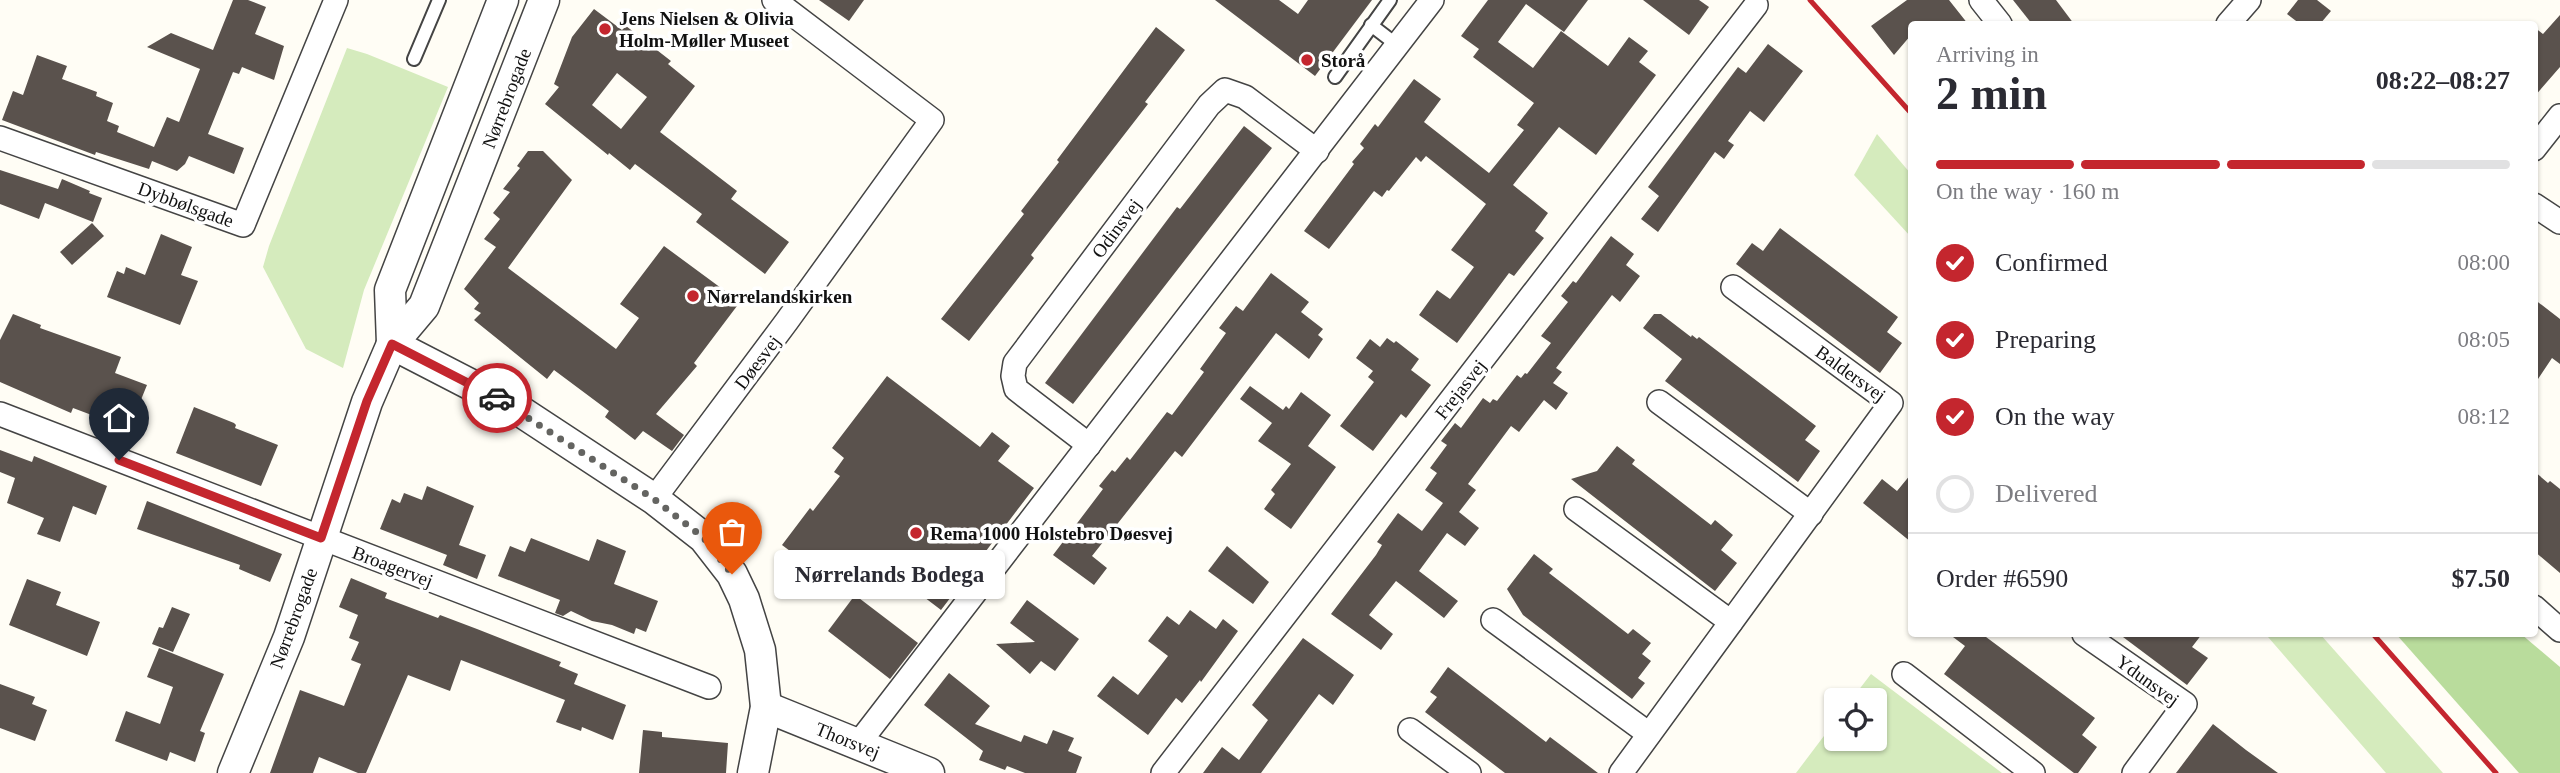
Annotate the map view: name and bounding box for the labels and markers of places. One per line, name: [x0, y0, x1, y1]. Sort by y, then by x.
place label: Jens Nielsen & Olivia Holm-Møller Museet: [619, 8, 794, 51]
marker: Jens Nielsen & Olivia Holm-Møller Museet: [597, 21, 613, 37]
place label: Storå: [1321, 50, 1366, 71]
marker: Storå: [1299, 52, 1315, 68]
place label: Nørrelandskirken: [707, 286, 853, 307]
marker: Nørrelandskirken: [685, 288, 701, 304]
pin: [89, 388, 149, 460]
pin: [702, 502, 762, 574]
place label: Rema 1000 Holstebro Døesvej: [930, 523, 1173, 544]
marker: Rema 1000 Holstebro Døesvej: [908, 525, 924, 541]
callout: Nørrelands Bodega: [774, 550, 1005, 598]

